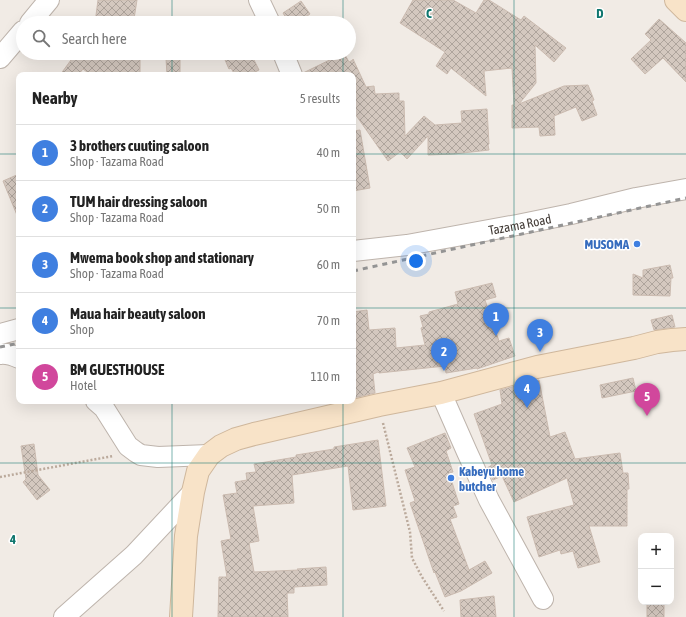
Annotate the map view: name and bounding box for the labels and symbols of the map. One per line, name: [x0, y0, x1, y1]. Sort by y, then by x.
text: C: [426, 6, 432, 21]
text: D: [596, 6, 604, 21]
street label: Tazama Road: [487, 211, 552, 238]
place label: MUSOMA: [584, 237, 630, 252]
marker: MUSOMA: [632, 239, 642, 249]
your location: [406, 251, 426, 271]
pin: 1: [483, 303, 509, 336]
pin: 3: [527, 319, 553, 352]
pin: 2: [431, 338, 457, 371]
pin: 4: [514, 375, 540, 408]
pin: 5: [634, 383, 660, 416]
place label: Kabeyu home butcher: [459, 464, 524, 494]
marker: Kabeyu home butcher: [446, 473, 456, 483]
text: 4: [9, 532, 16, 547]

